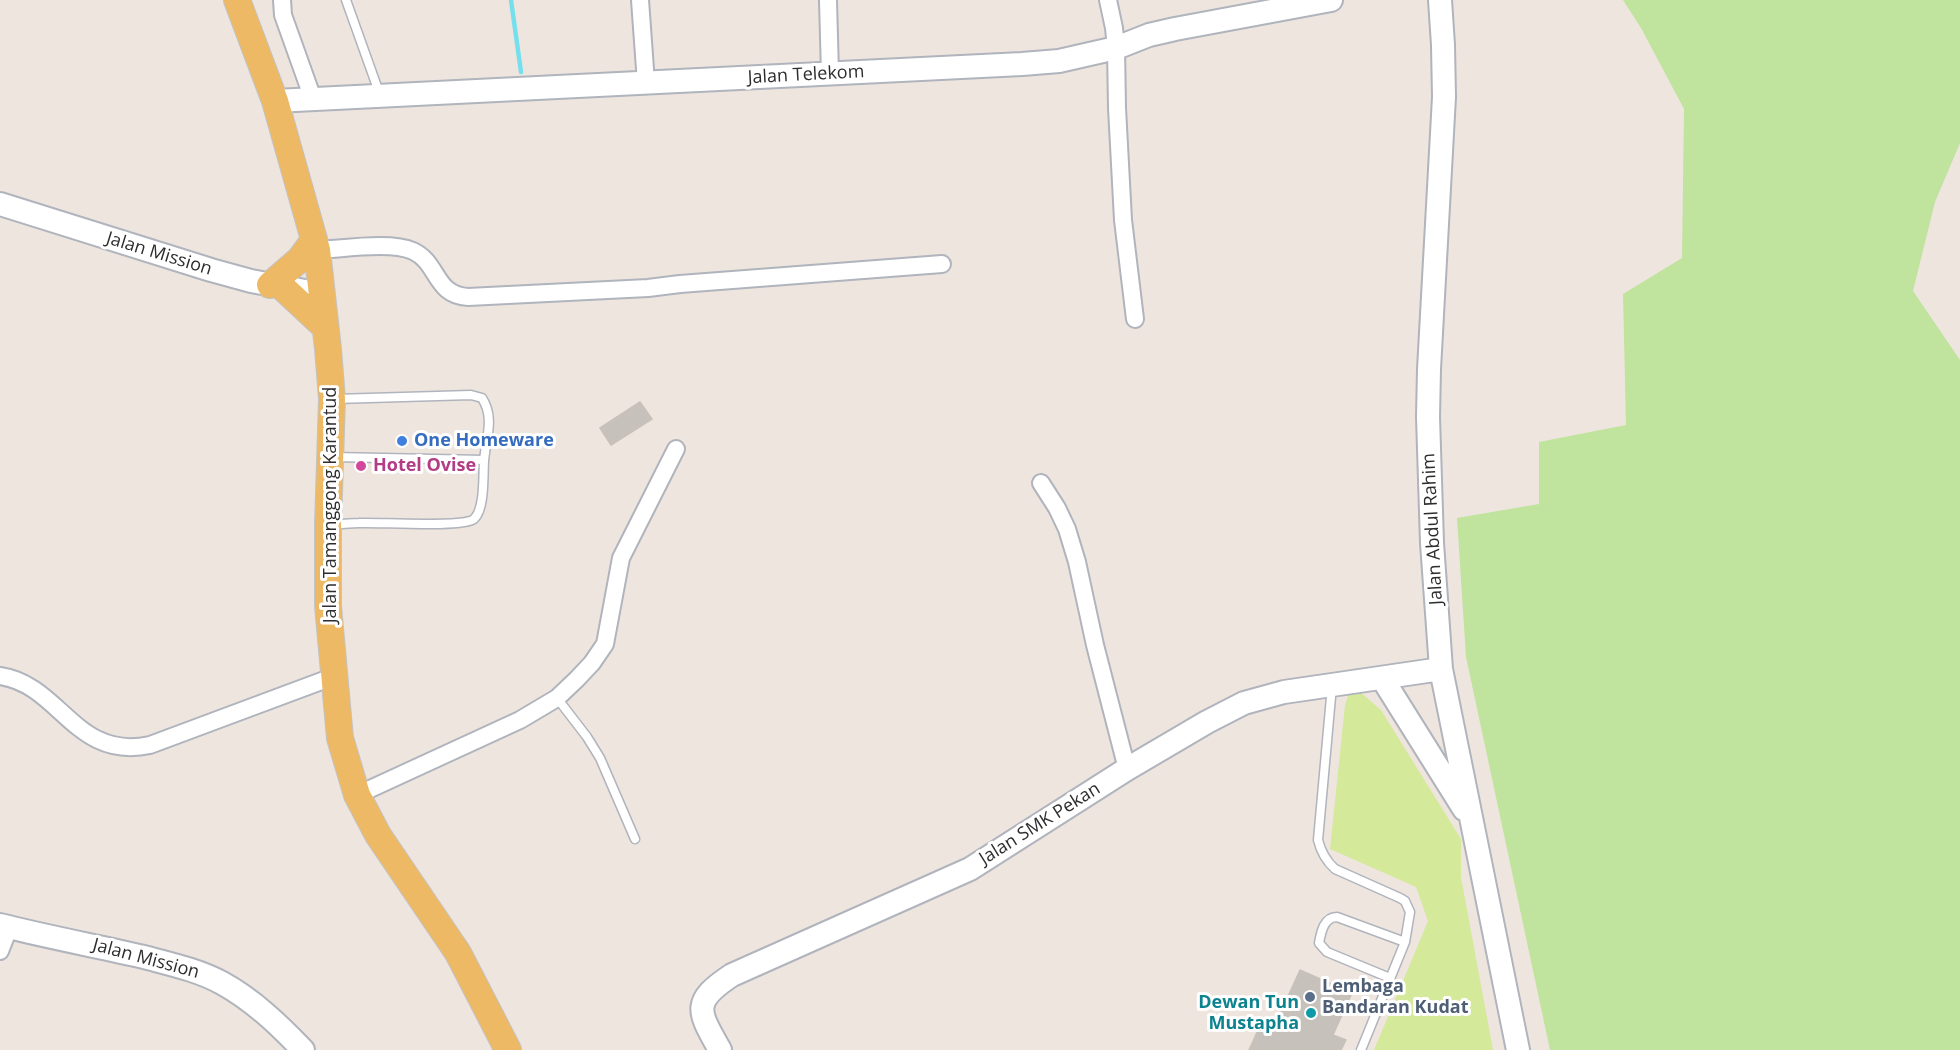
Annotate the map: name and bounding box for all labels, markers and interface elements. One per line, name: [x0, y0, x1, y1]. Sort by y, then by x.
street label: Jalan Telekom: [747, 61, 865, 89]
street label: Jalan Mission: [104, 228, 214, 280]
street label: Jalan Tamanggong Karantud: [320, 387, 342, 623]
place label: One Homeware: [414, 430, 554, 452]
marker: One Homeware: [395, 434, 409, 448]
street label: Jalan Abdul Rahim: [1418, 452, 1448, 606]
place label: Hotel Ovise: [373, 455, 476, 477]
marker: Hotel Ovise: [354, 459, 368, 473]
street label: Jalan SMK Pekan: [976, 778, 1104, 870]
street label: Jalan Mission: [90, 934, 202, 984]
place label: Lembaga Bandaran Kudat: [1322, 976, 1468, 1018]
marker: Lembaga Bandaran Kudat: [1303, 990, 1317, 1004]
place label: Dewan Tun Mustapha: [1198, 992, 1299, 1034]
marker: Dewan Tun Mustapha: [1304, 1006, 1318, 1020]

